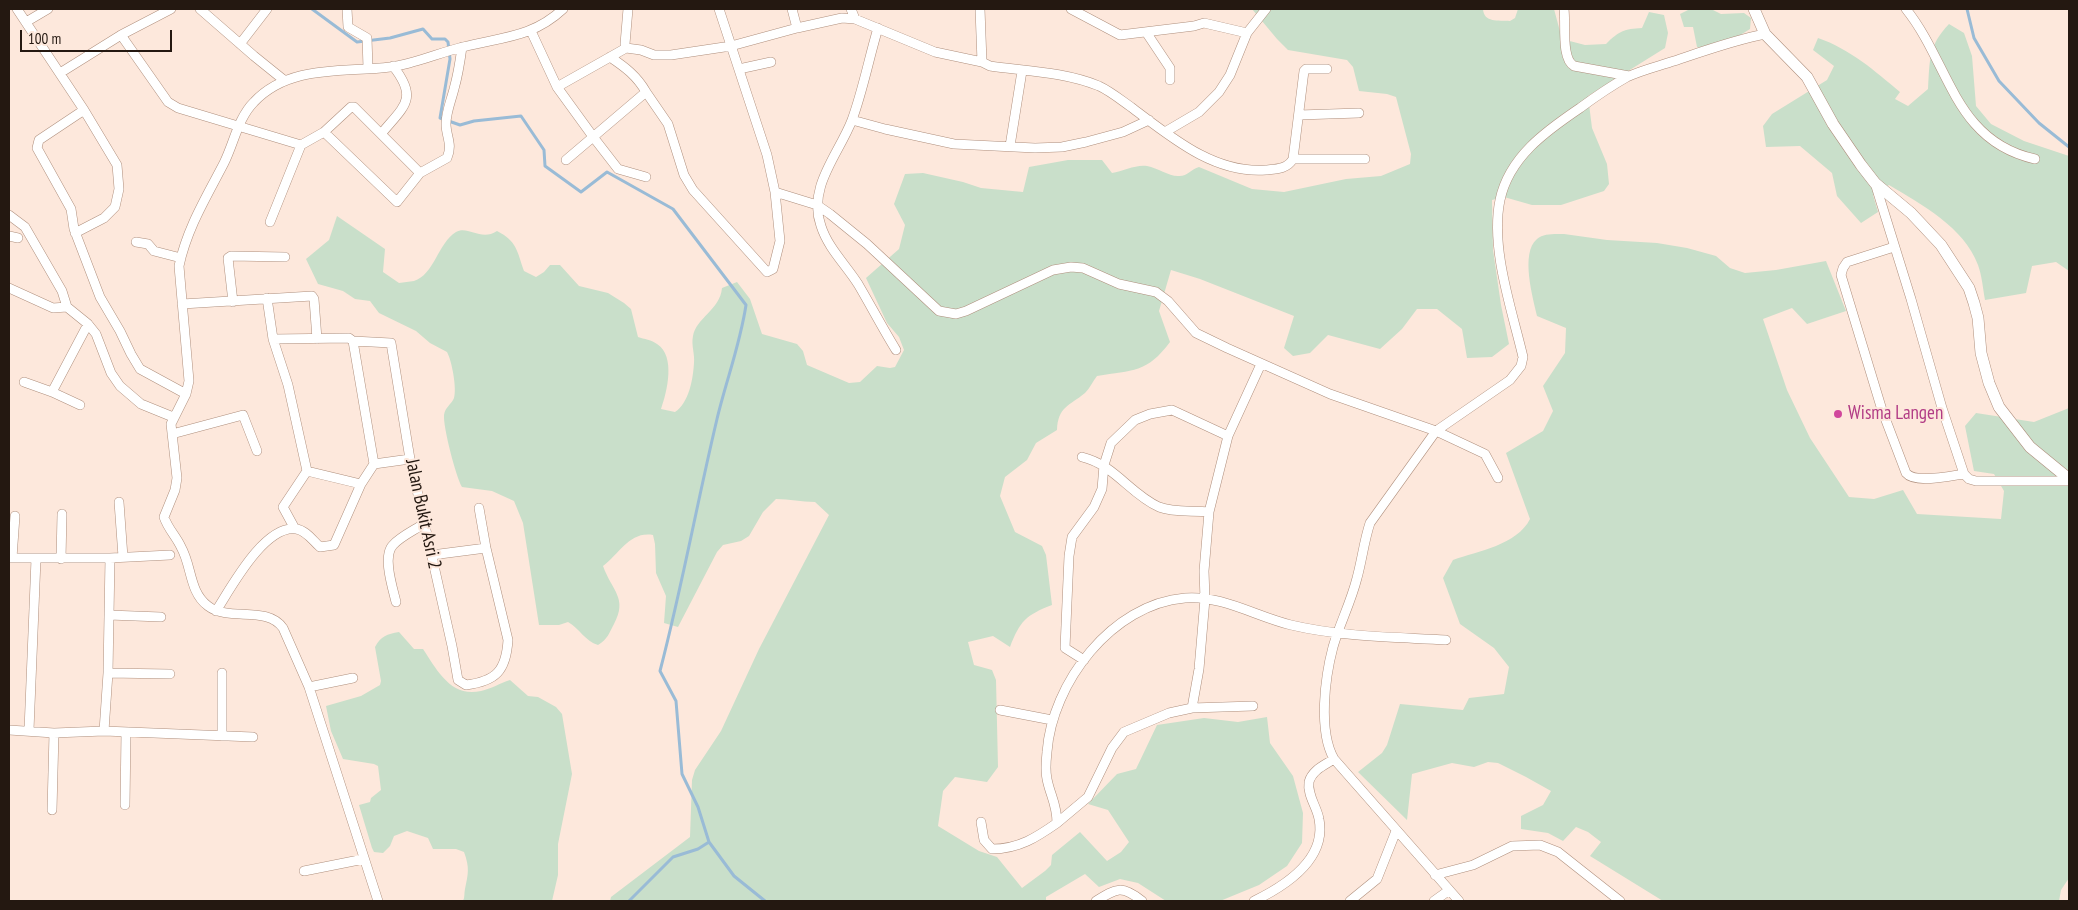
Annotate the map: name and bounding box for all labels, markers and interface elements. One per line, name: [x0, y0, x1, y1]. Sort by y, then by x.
scale bar: [22, 20, 175, 52]
text: 100 m: [28, 29, 61, 48]
place label: Wisma Langen: [1848, 403, 1943, 425]
marker: Wisma Langen: [1832, 408, 1844, 420]
street label: Jalan Bukit Asri 2: [400, 457, 446, 571]

